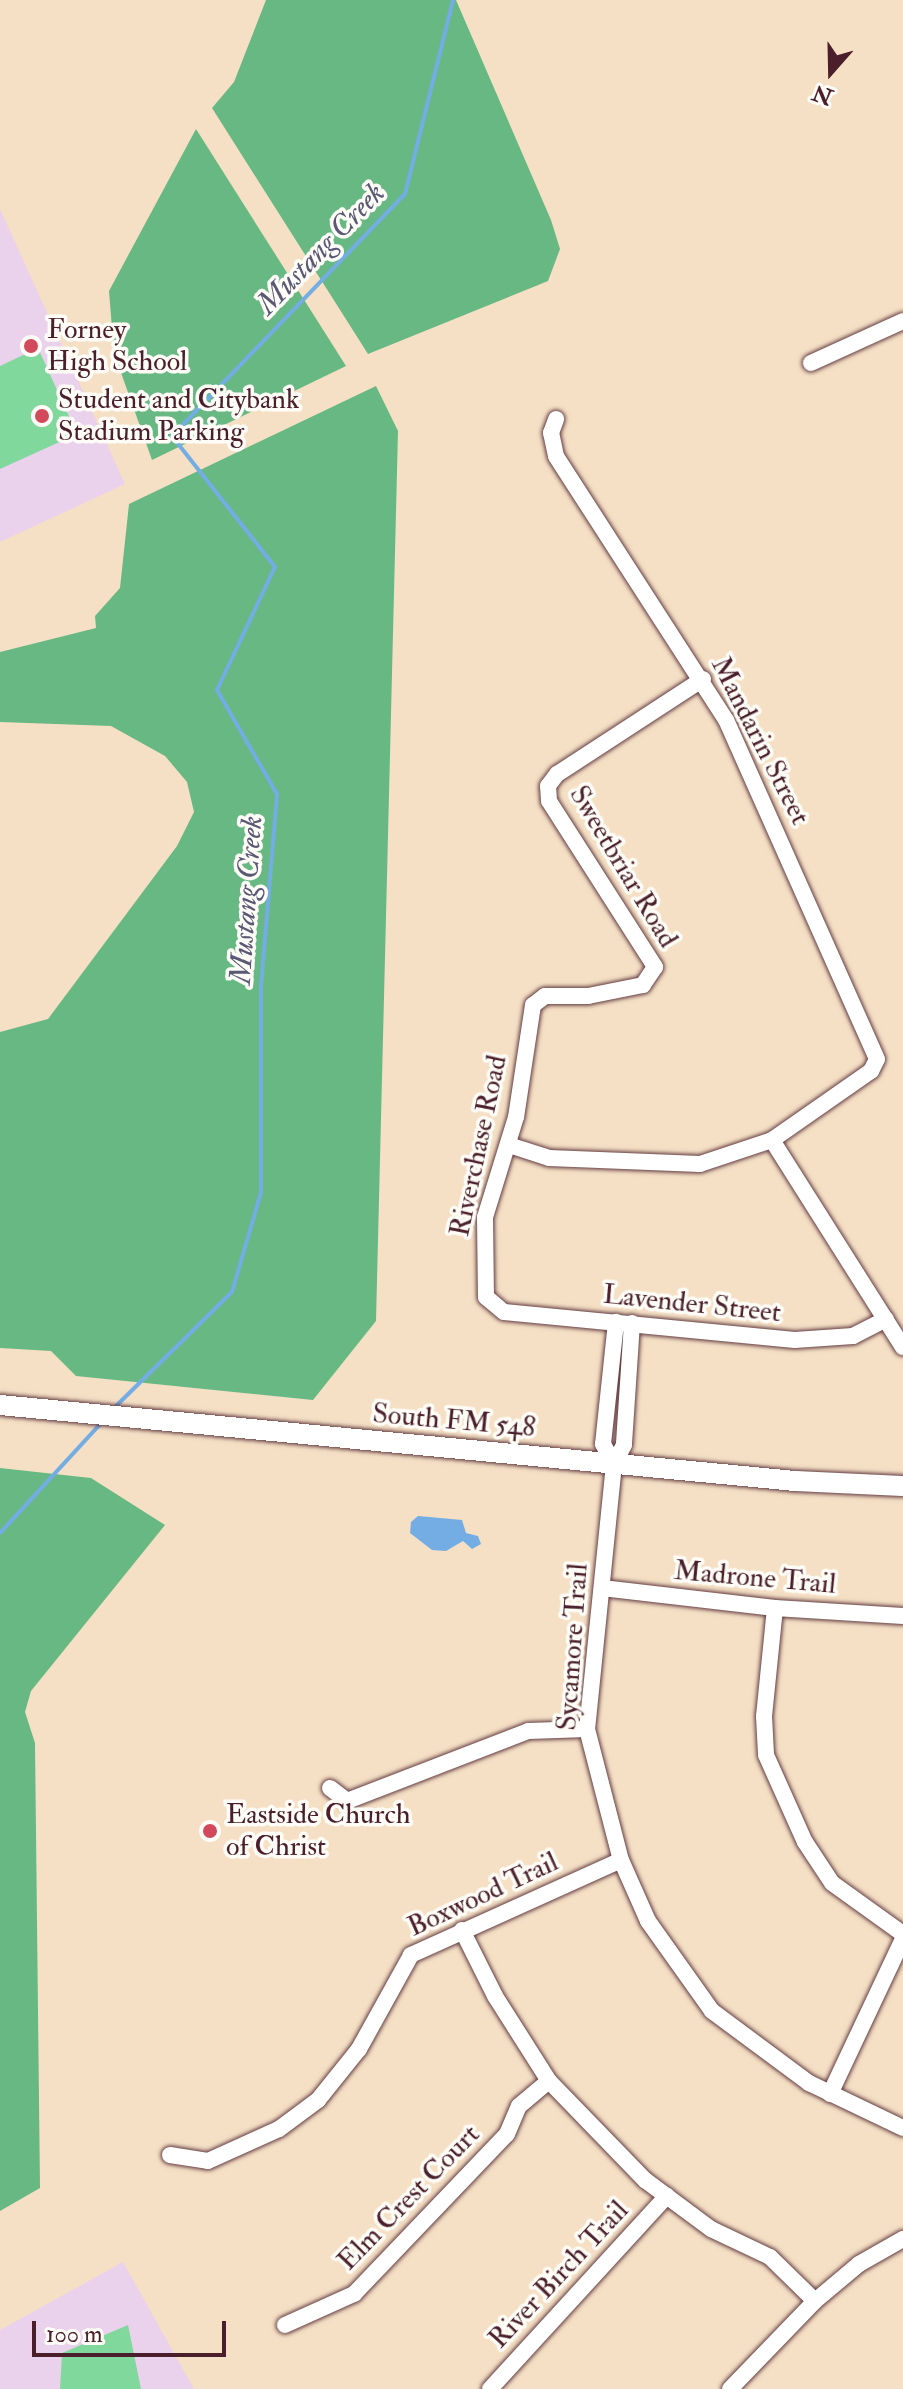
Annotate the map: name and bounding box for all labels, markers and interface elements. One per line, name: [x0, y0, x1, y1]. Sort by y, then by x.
north arrow: [791, 32, 871, 112]
text: N: [809, 78, 837, 111]
water label: Mustang Creek: [249, 176, 393, 322]
place label: Forney High School: [47, 313, 187, 379]
marker: Forney High School: [22, 337, 40, 355]
place label: Student and Citybank Stadium Parking: [58, 383, 299, 449]
marker: Student and Citybank Stadium Parking: [33, 407, 51, 425]
street label: Mandarin Street: [703, 651, 817, 831]
street label: Sweetbriar Road: [562, 780, 684, 954]
water label: Mustang Creek: [223, 814, 271, 986]
street label: Riverchase Road: [443, 1052, 515, 1240]
street label: Lavender Street: [601, 1278, 783, 1330]
street label: South FM 548: [371, 1397, 537, 1445]
street label: Madrone Trail: [673, 1554, 837, 1602]
street label: Sycamore Trail: [550, 1562, 596, 1732]
place label: Eastside Church of Christ: [226, 1798, 410, 1864]
marker: Eastside Church of Christ: [201, 1822, 219, 1840]
street label: Boxwood Trail: [402, 1846, 564, 1944]
street label: Elm Crest Court: [331, 2118, 487, 2278]
street label: River Birch Trail: [482, 2194, 636, 2356]
scale bar: [36, 2305, 230, 2355]
text: 100 m: [46, 2319, 103, 2350]

